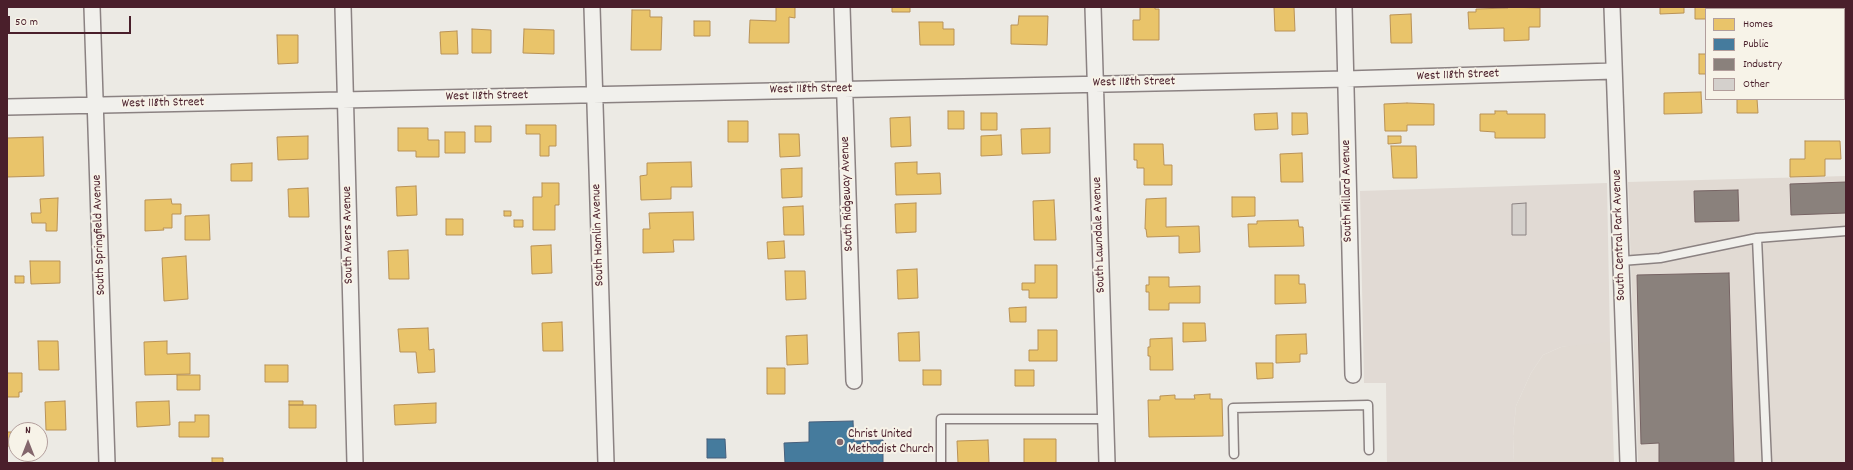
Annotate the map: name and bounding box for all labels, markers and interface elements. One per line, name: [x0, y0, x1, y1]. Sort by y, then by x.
scale bar: [10, 8, 133, 34]
legend: [1705, 8, 1845, 100]
text: 50 m: [15, 14, 38, 31]
text: Homes: [1743, 16, 1773, 33]
text: Public: [1743, 36, 1769, 53]
text: Industry: [1743, 56, 1782, 73]
street label: West 118th Street: [1416, 67, 1500, 85]
street label: West 118th Street: [1093, 74, 1175, 92]
text: Other: [1743, 76, 1770, 93]
street label: West 118th Street: [770, 81, 852, 99]
street label: West 118th Street: [446, 88, 528, 106]
street label: West 118th Street: [122, 95, 204, 113]
street label: South Ridgeway Avenue: [838, 136, 858, 252]
street label: South Millard Avenue: [1339, 140, 1357, 242]
street label: South Central Park Avenue: [1610, 169, 1630, 301]
street label: South Springfield Avenue: [90, 174, 110, 296]
street label: South Lawndale Avenue: [1090, 177, 1110, 293]
street label: South Hamlin Avenue: [589, 183, 609, 287]
street label: South Avers Avenue: [340, 186, 358, 284]
north arrow: [8, 422, 48, 462]
text: N: [25, 423, 31, 439]
place label: Christ United Methodist Church: [848, 427, 934, 458]
marker: Christ United Methodist Church: [835, 437, 845, 447]

